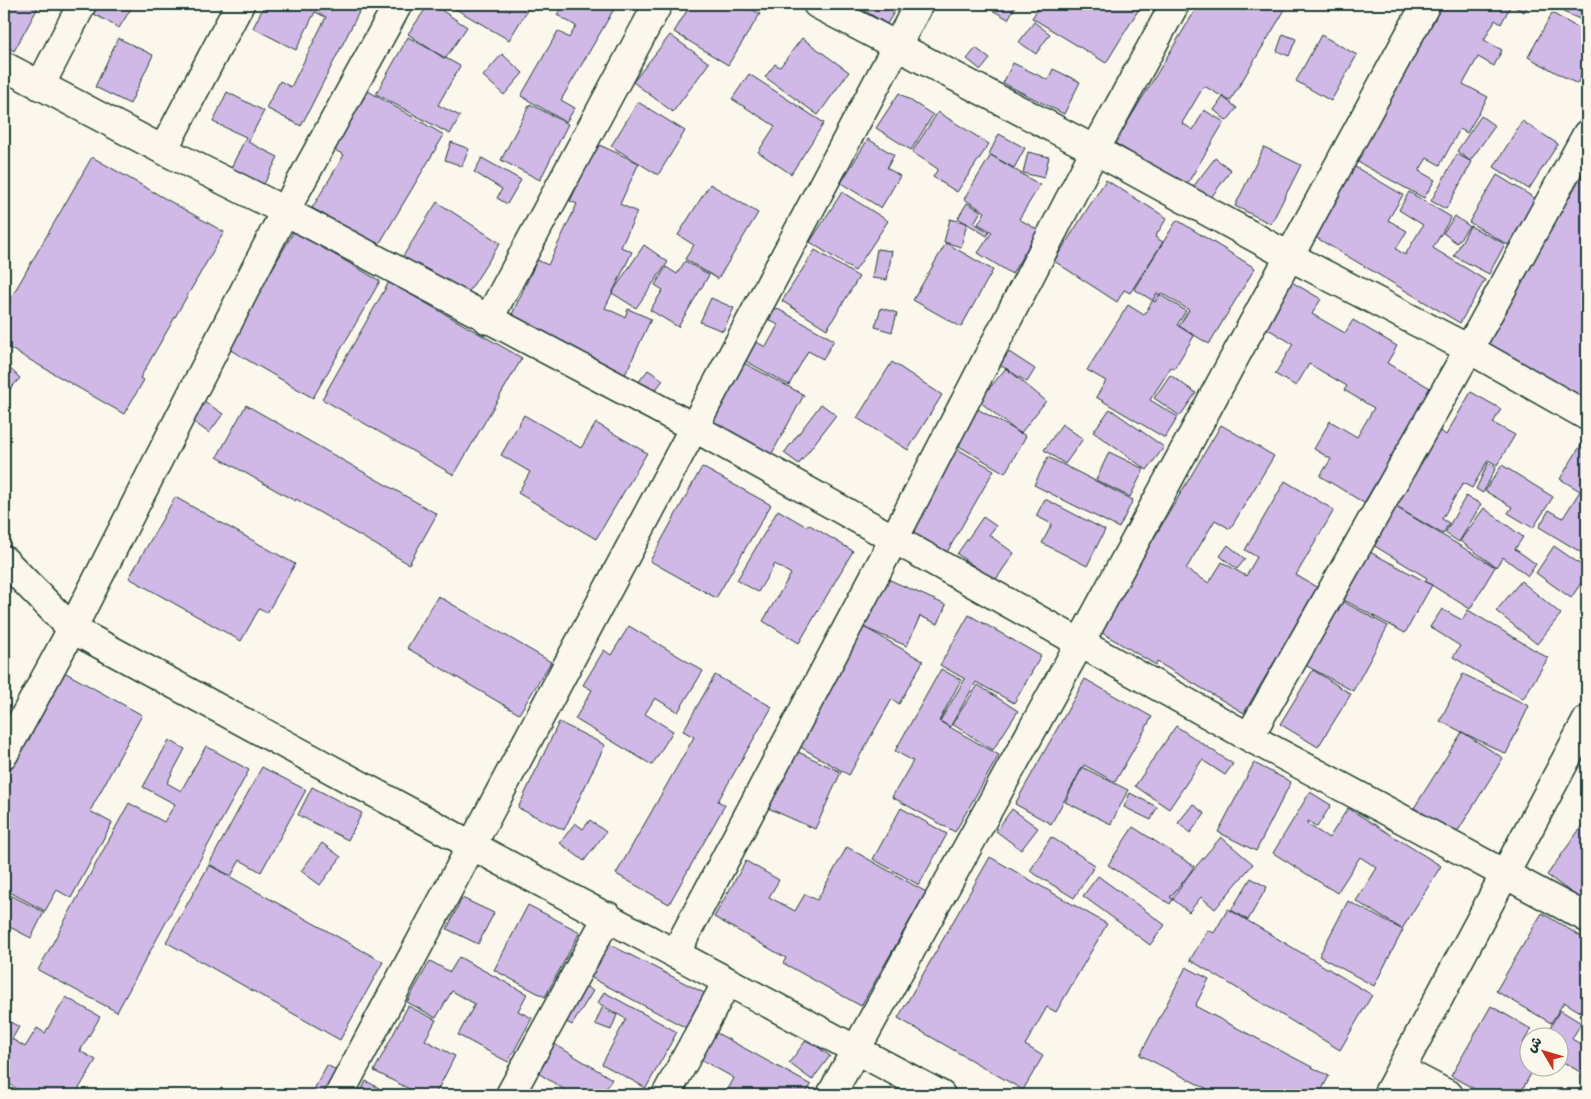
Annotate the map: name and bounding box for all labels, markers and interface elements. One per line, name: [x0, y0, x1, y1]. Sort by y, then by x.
north arrow: [1518, 1026, 1568, 1076]
text: ش: [1523, 1033, 1546, 1056]

